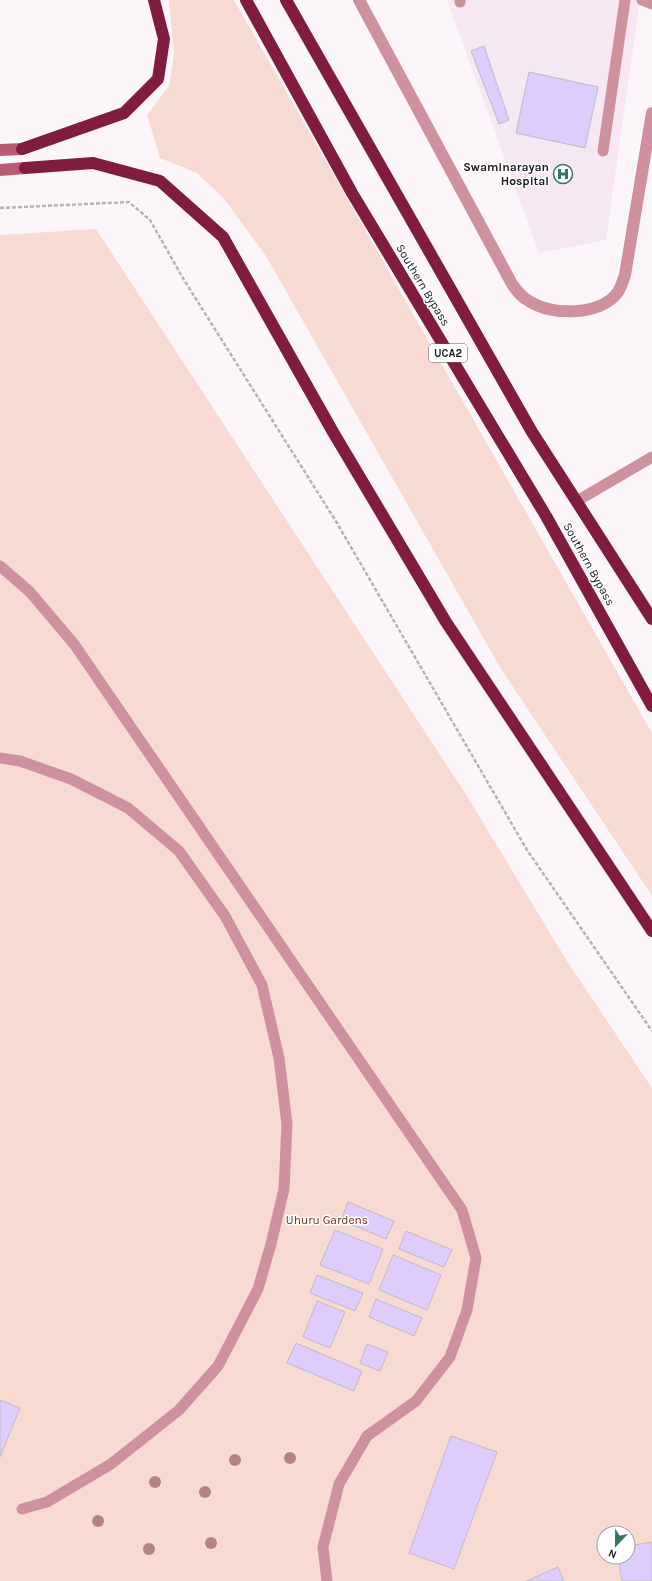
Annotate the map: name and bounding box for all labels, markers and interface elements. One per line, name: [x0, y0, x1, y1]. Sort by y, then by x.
place label: Swaminarayan Hospital: [463, 160, 549, 188]
hospital icon: Swaminarayan Hospital: [552, 163, 574, 185]
street label: Southern Bypass: [393, 242, 453, 328]
road number: UCA2: [429, 344, 467, 362]
street label: Southern Bypass: [560, 520, 618, 608]
park label: Uhuru Gardens: [286, 1213, 368, 1227]
north arrow: [596, 1525, 636, 1565]
text: N: [606, 1546, 619, 1561]

